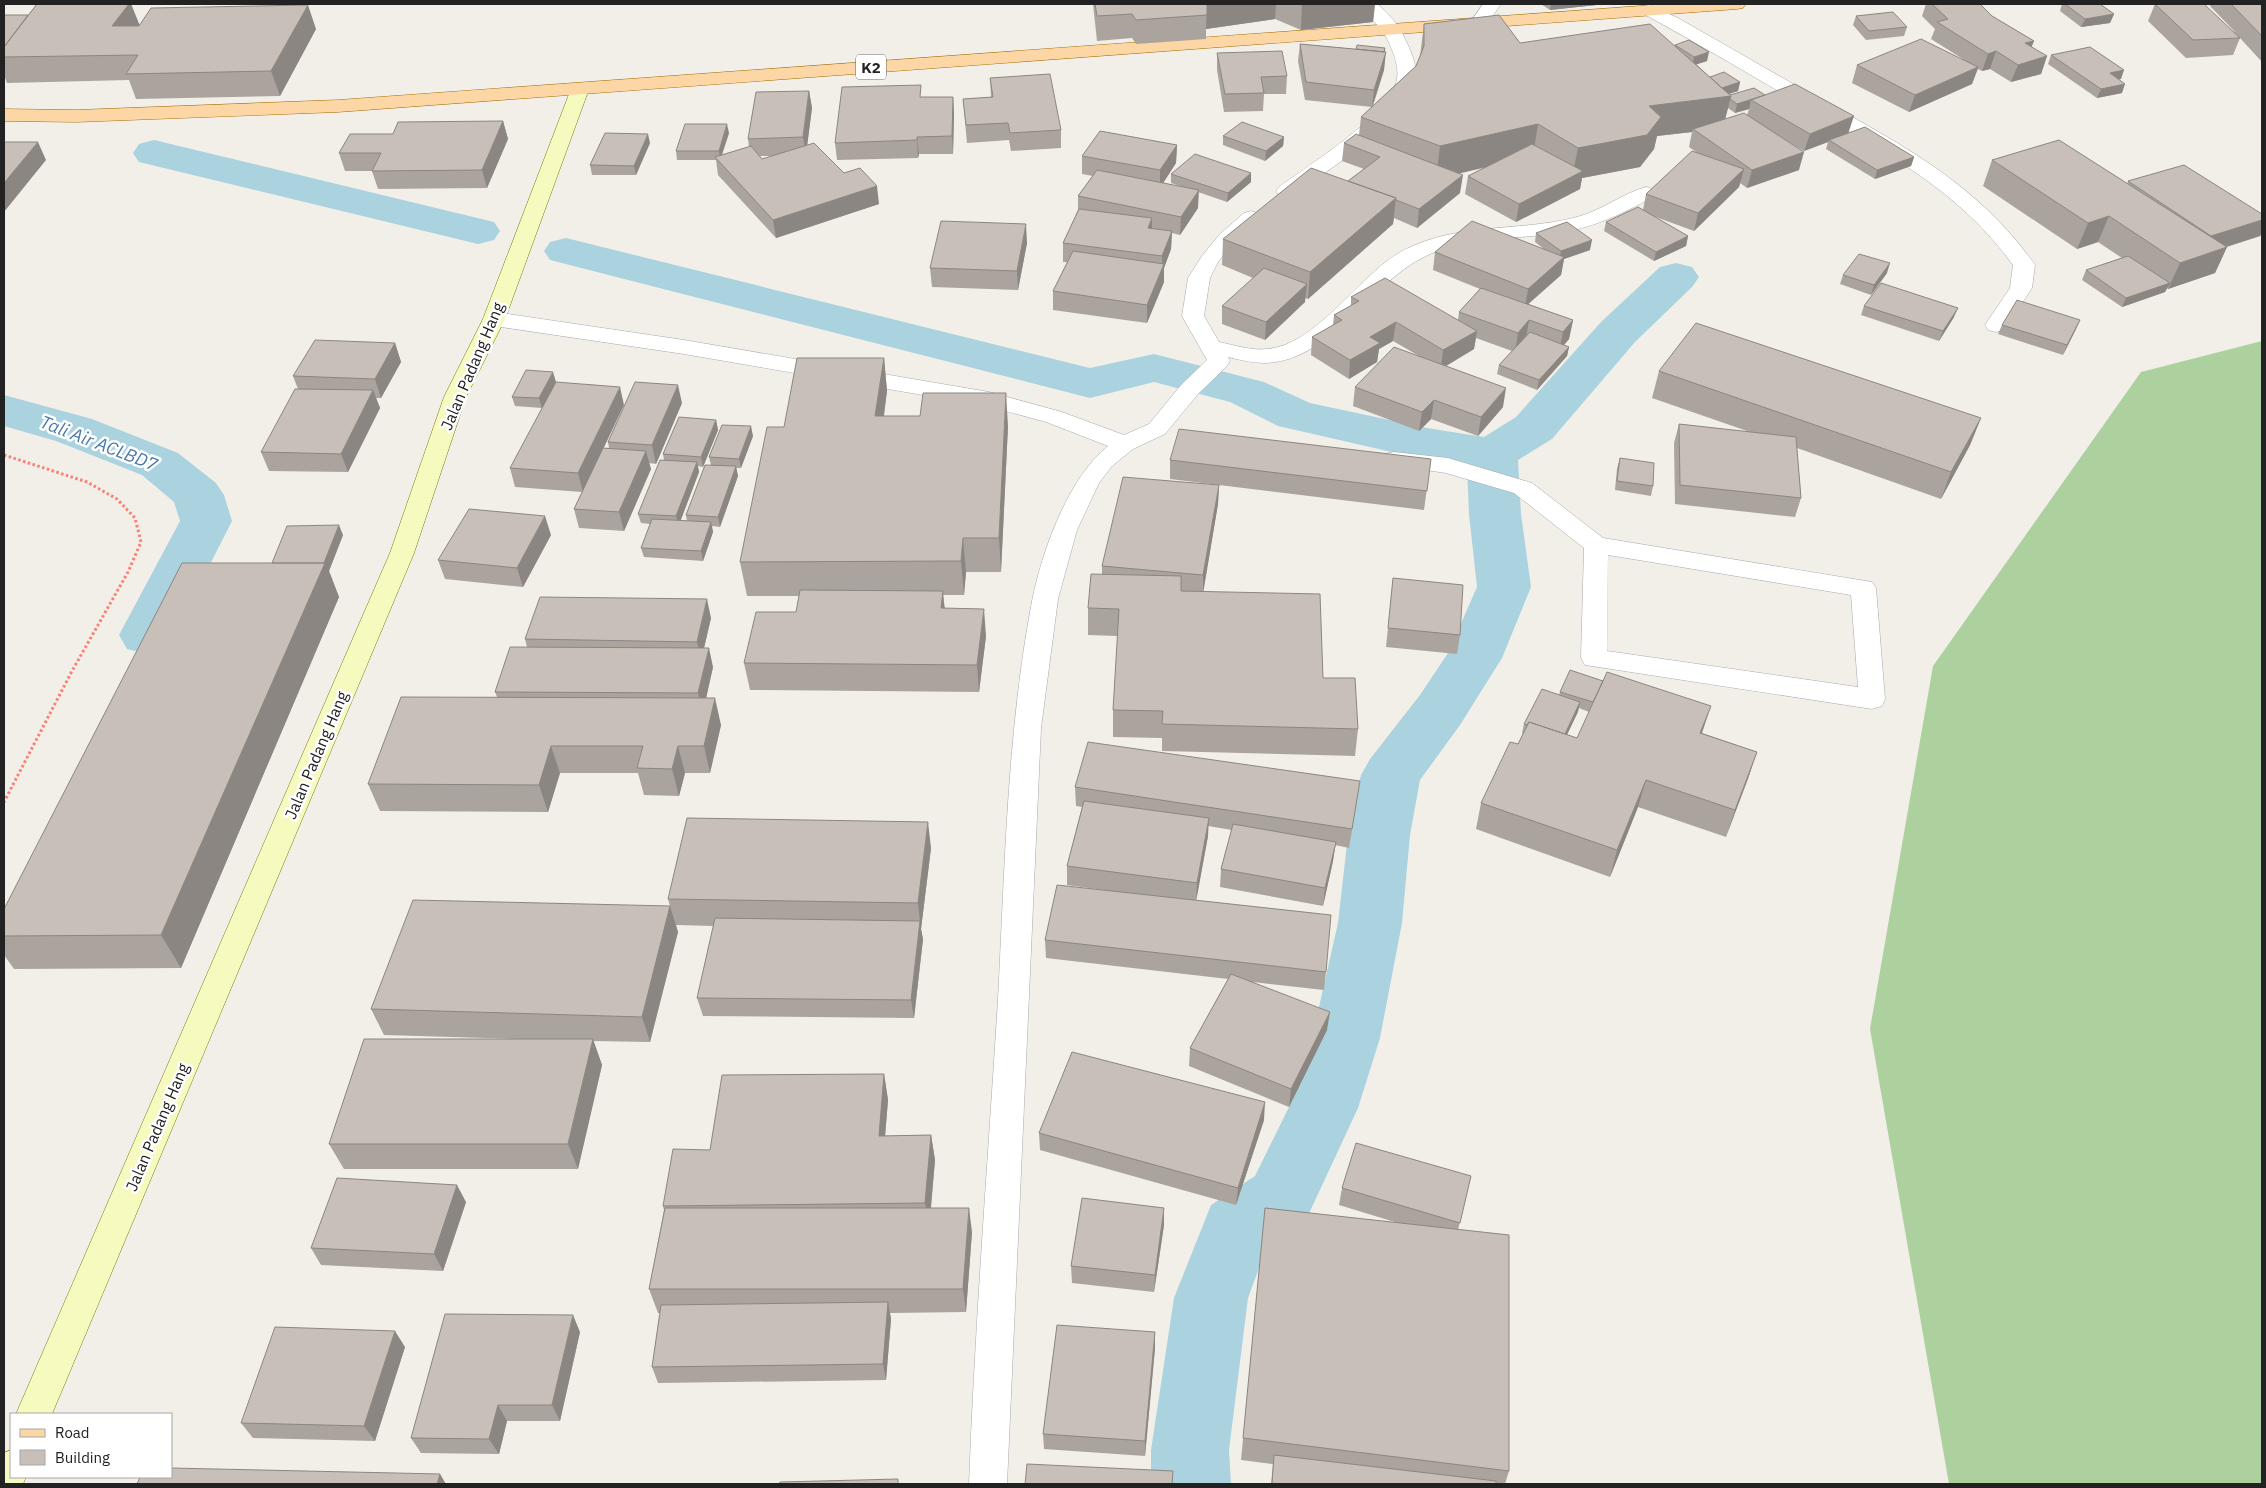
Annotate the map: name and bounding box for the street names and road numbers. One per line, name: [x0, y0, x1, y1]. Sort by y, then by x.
road number: K2: [856, 54, 886, 80]
street label: Jalan Padang Hang: [436, 298, 508, 433]
street label: Jalan Padang Hang: [280, 687, 352, 822]
street label: Jalan Padang Hang: [121, 1059, 193, 1194]

